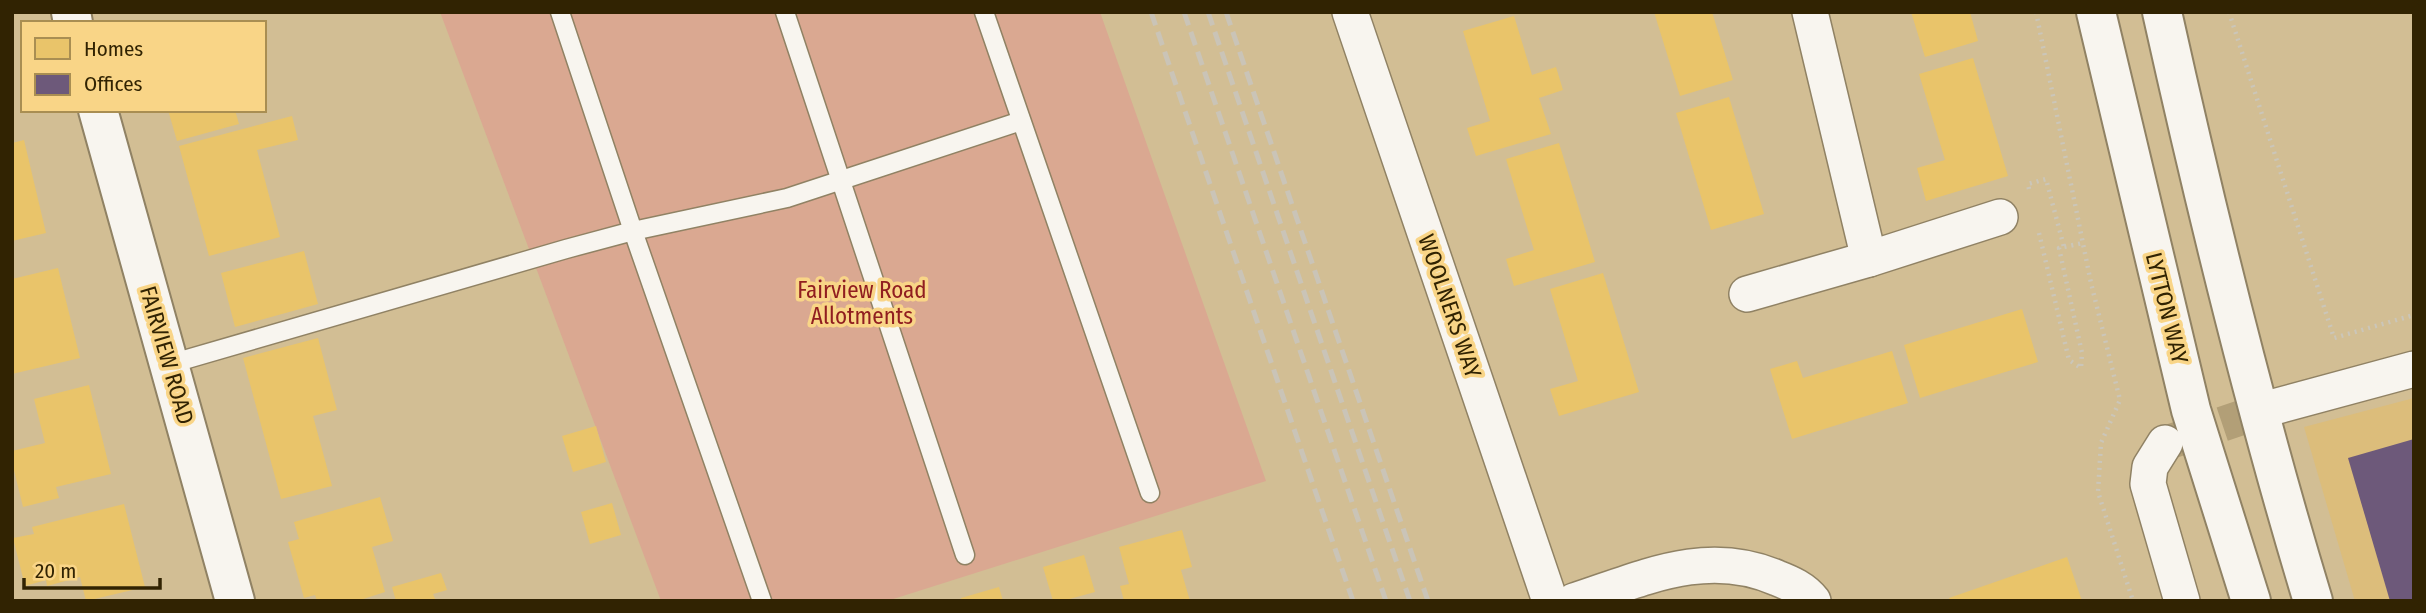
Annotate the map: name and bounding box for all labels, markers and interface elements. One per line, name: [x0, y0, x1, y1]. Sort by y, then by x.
legend: [21, 21, 266, 112]
text: Homes: [84, 36, 143, 62]
text: Offices: [84, 71, 143, 97]
street label: WOOLNERS WAY: [1412, 231, 1488, 382]
street label: LYTTON WAY: [2140, 250, 2194, 367]
park label: Fairview Road Allotments: [797, 276, 927, 330]
street label: FAIRVIEW ROAD: [134, 283, 200, 427]
scale bar: [24, 546, 161, 590]
text: 20 m: [35, 558, 76, 584]

